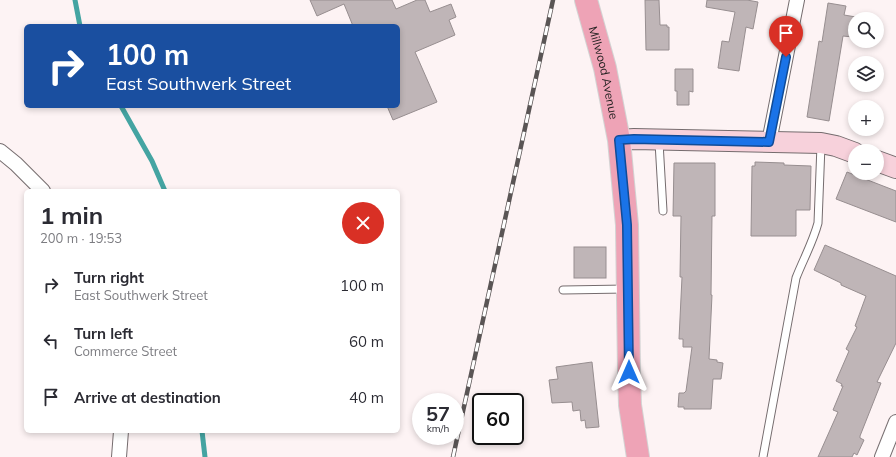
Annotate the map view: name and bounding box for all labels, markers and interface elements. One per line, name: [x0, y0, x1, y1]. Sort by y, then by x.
map controls: [848, 12, 884, 180]
button: search: [848, 12, 884, 48]
pin: [769, 16, 803, 57]
icon: arrive: [775, 22, 797, 44]
street label: Millwood Avenue: [586, 24, 622, 120]
text: 100 m: [106, 37, 189, 72]
icon: right: [40, 40, 92, 92]
button: layers: [848, 56, 884, 92]
text: East Southwerk Street: [106, 72, 291, 95]
button: +: [848, 100, 884, 136]
button: −: [848, 144, 884, 180]
text: 1 min: [40, 200, 103, 230]
button: close: [342, 202, 384, 244]
text: 200 m · 19:53: [40, 230, 122, 246]
text: Turn right: [74, 268, 144, 287]
icon: right: [40, 274, 62, 296]
text: 100 m: [340, 276, 384, 295]
text: East Southwerk Street: [74, 287, 208, 303]
text: Turn left: [74, 324, 133, 343]
icon: left: [40, 330, 62, 352]
text: 60 m: [349, 332, 384, 351]
text: Commerce Street: [74, 343, 177, 359]
position arrow: [608, 351, 650, 393]
icon: arrive: [40, 386, 62, 408]
text: Arrive at destination: [74, 388, 221, 407]
text: 40 m: [349, 388, 384, 407]
speed limit sign: 60: [472, 393, 524, 445]
text: 57: [426, 401, 450, 426]
text: km/h: [427, 422, 449, 435]

